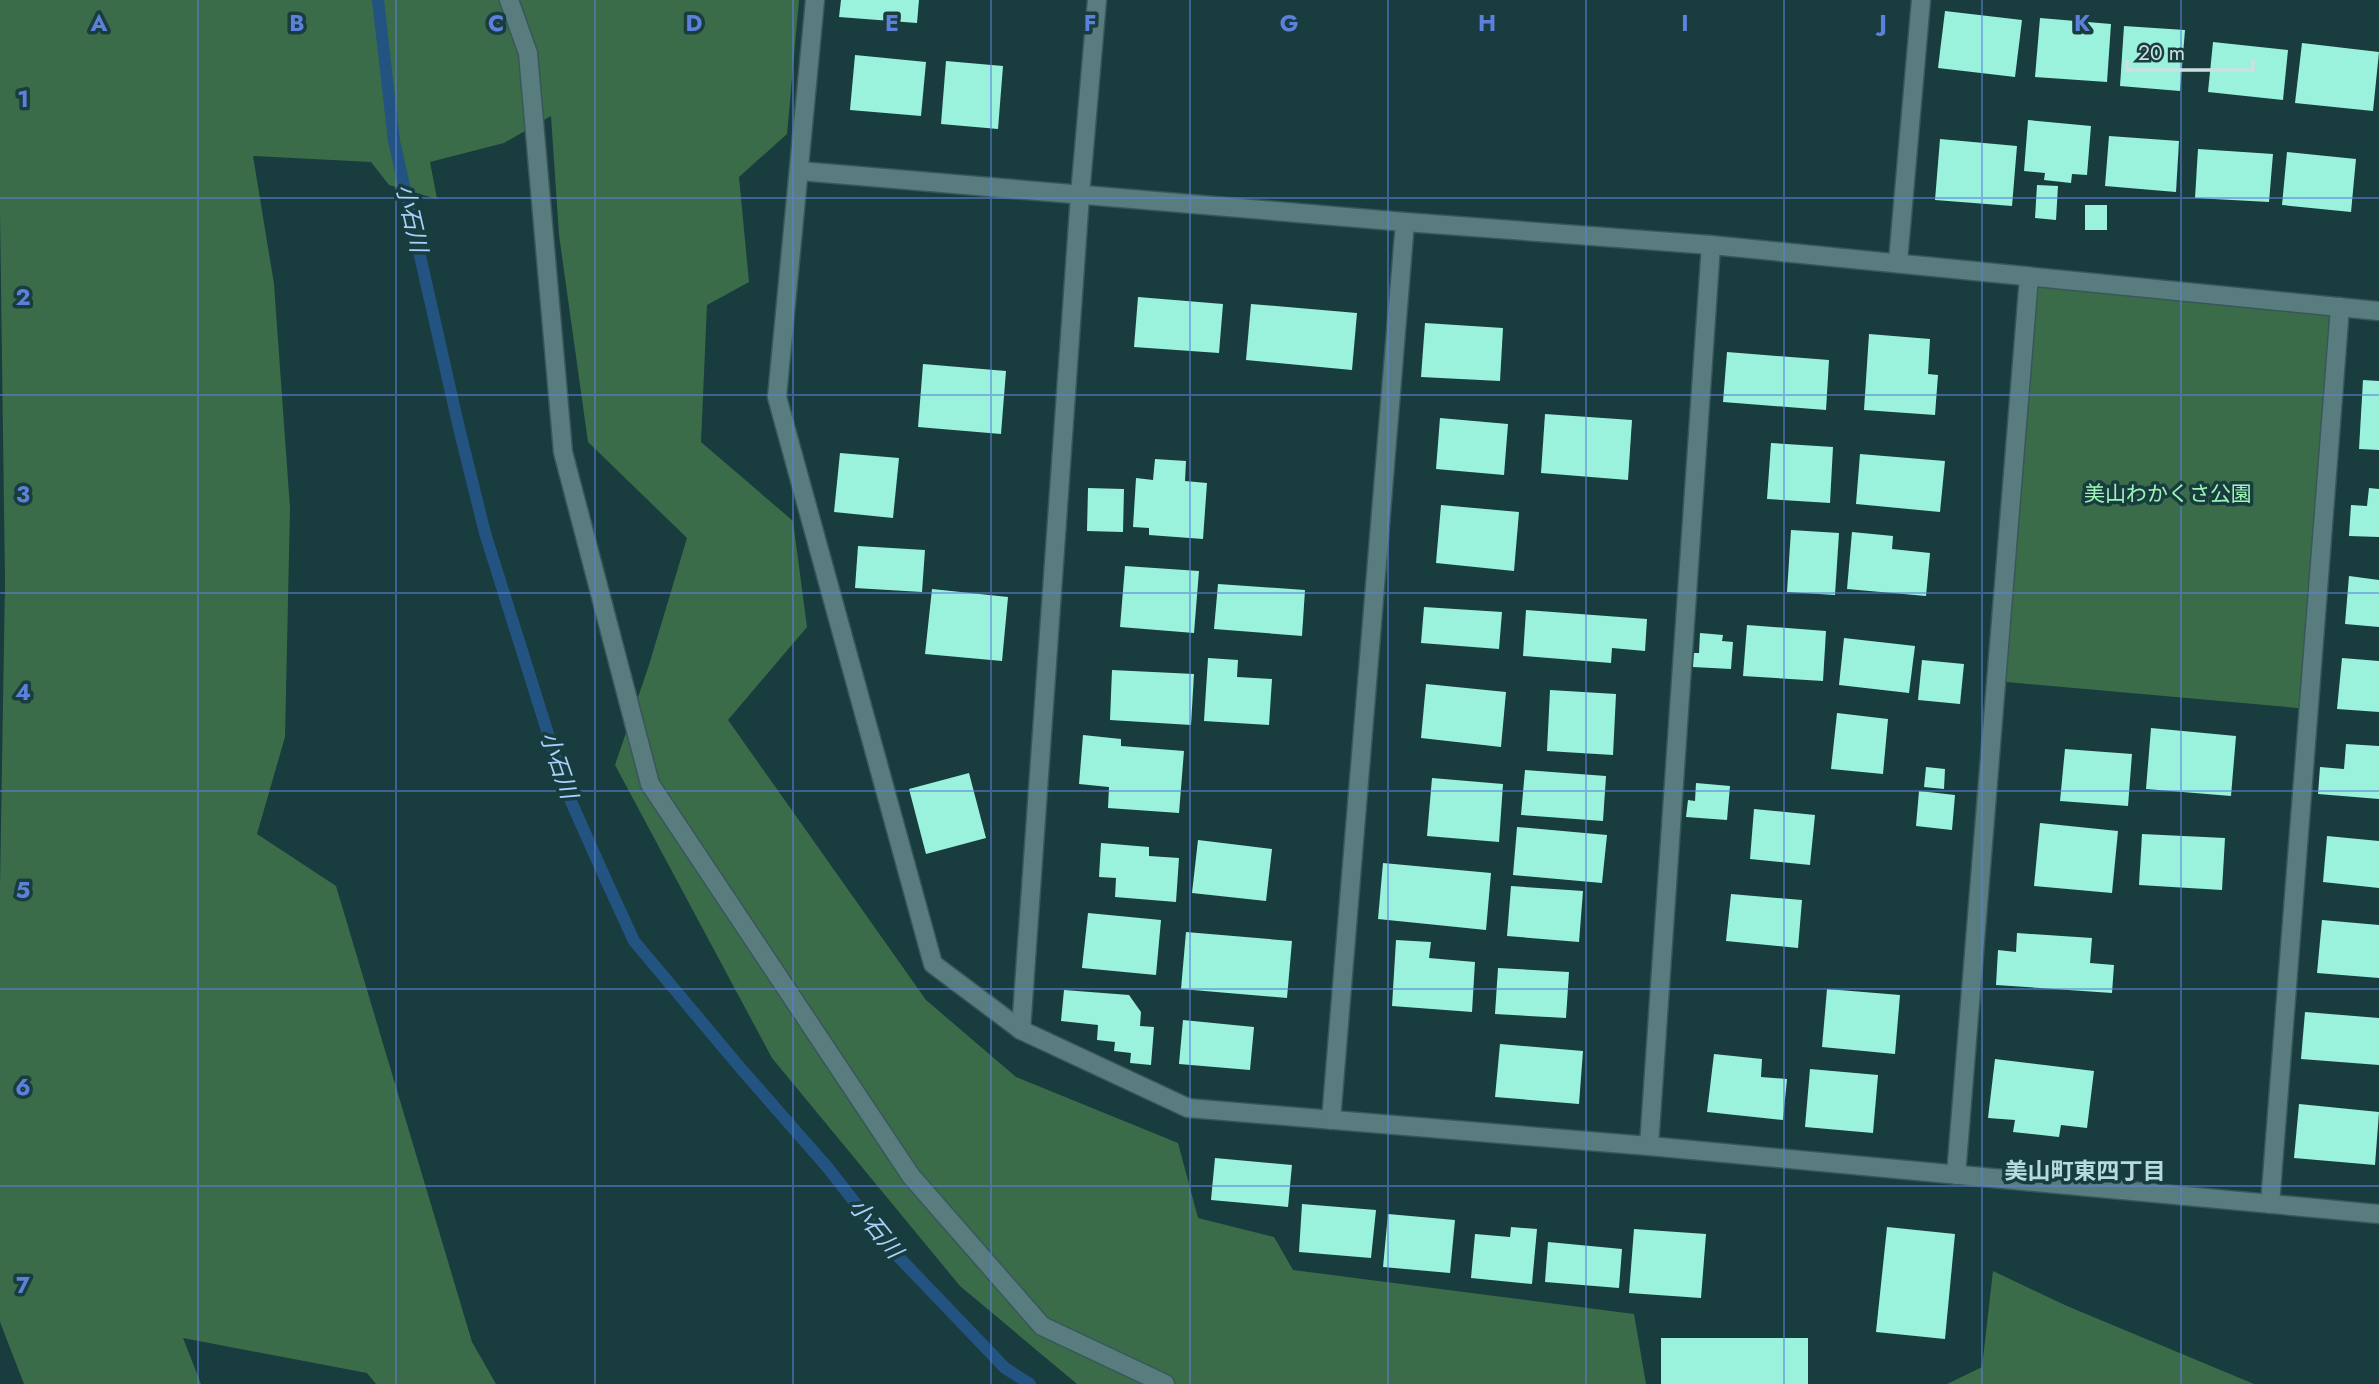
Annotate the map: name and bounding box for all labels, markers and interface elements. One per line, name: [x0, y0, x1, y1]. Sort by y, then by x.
text: A: [90, 6, 108, 40]
text: B: [289, 6, 305, 40]
text: C: [488, 6, 504, 40]
text: D: [686, 6, 703, 40]
text: E: [885, 6, 899, 40]
text: F: [1084, 6, 1096, 40]
text: G: [1280, 6, 1298, 40]
text: H: [1478, 6, 1496, 40]
text: I: [1681, 6, 1689, 40]
text: J: [1875, 6, 1887, 40]
text: K: [2074, 6, 2091, 40]
scale bar: [2127, 28, 2253, 72]
text: 20 m: [2138, 38, 2185, 68]
text: 1: [17, 82, 29, 116]
water label: 小石川: [388, 181, 437, 258]
text: 2: [15, 280, 31, 314]
text: 3: [16, 477, 30, 511]
park label: 美山わかくさ公園: [2084, 479, 2252, 509]
text: 4: [15, 675, 31, 709]
water label: 小石川: [532, 727, 587, 806]
text: 5: [16, 873, 30, 907]
text: 6: [15, 1070, 31, 1104]
district label: 美山町東四丁目: [2005, 1154, 2166, 1188]
water label: 小石川: [841, 1190, 913, 1268]
text: 7: [16, 1268, 30, 1302]

